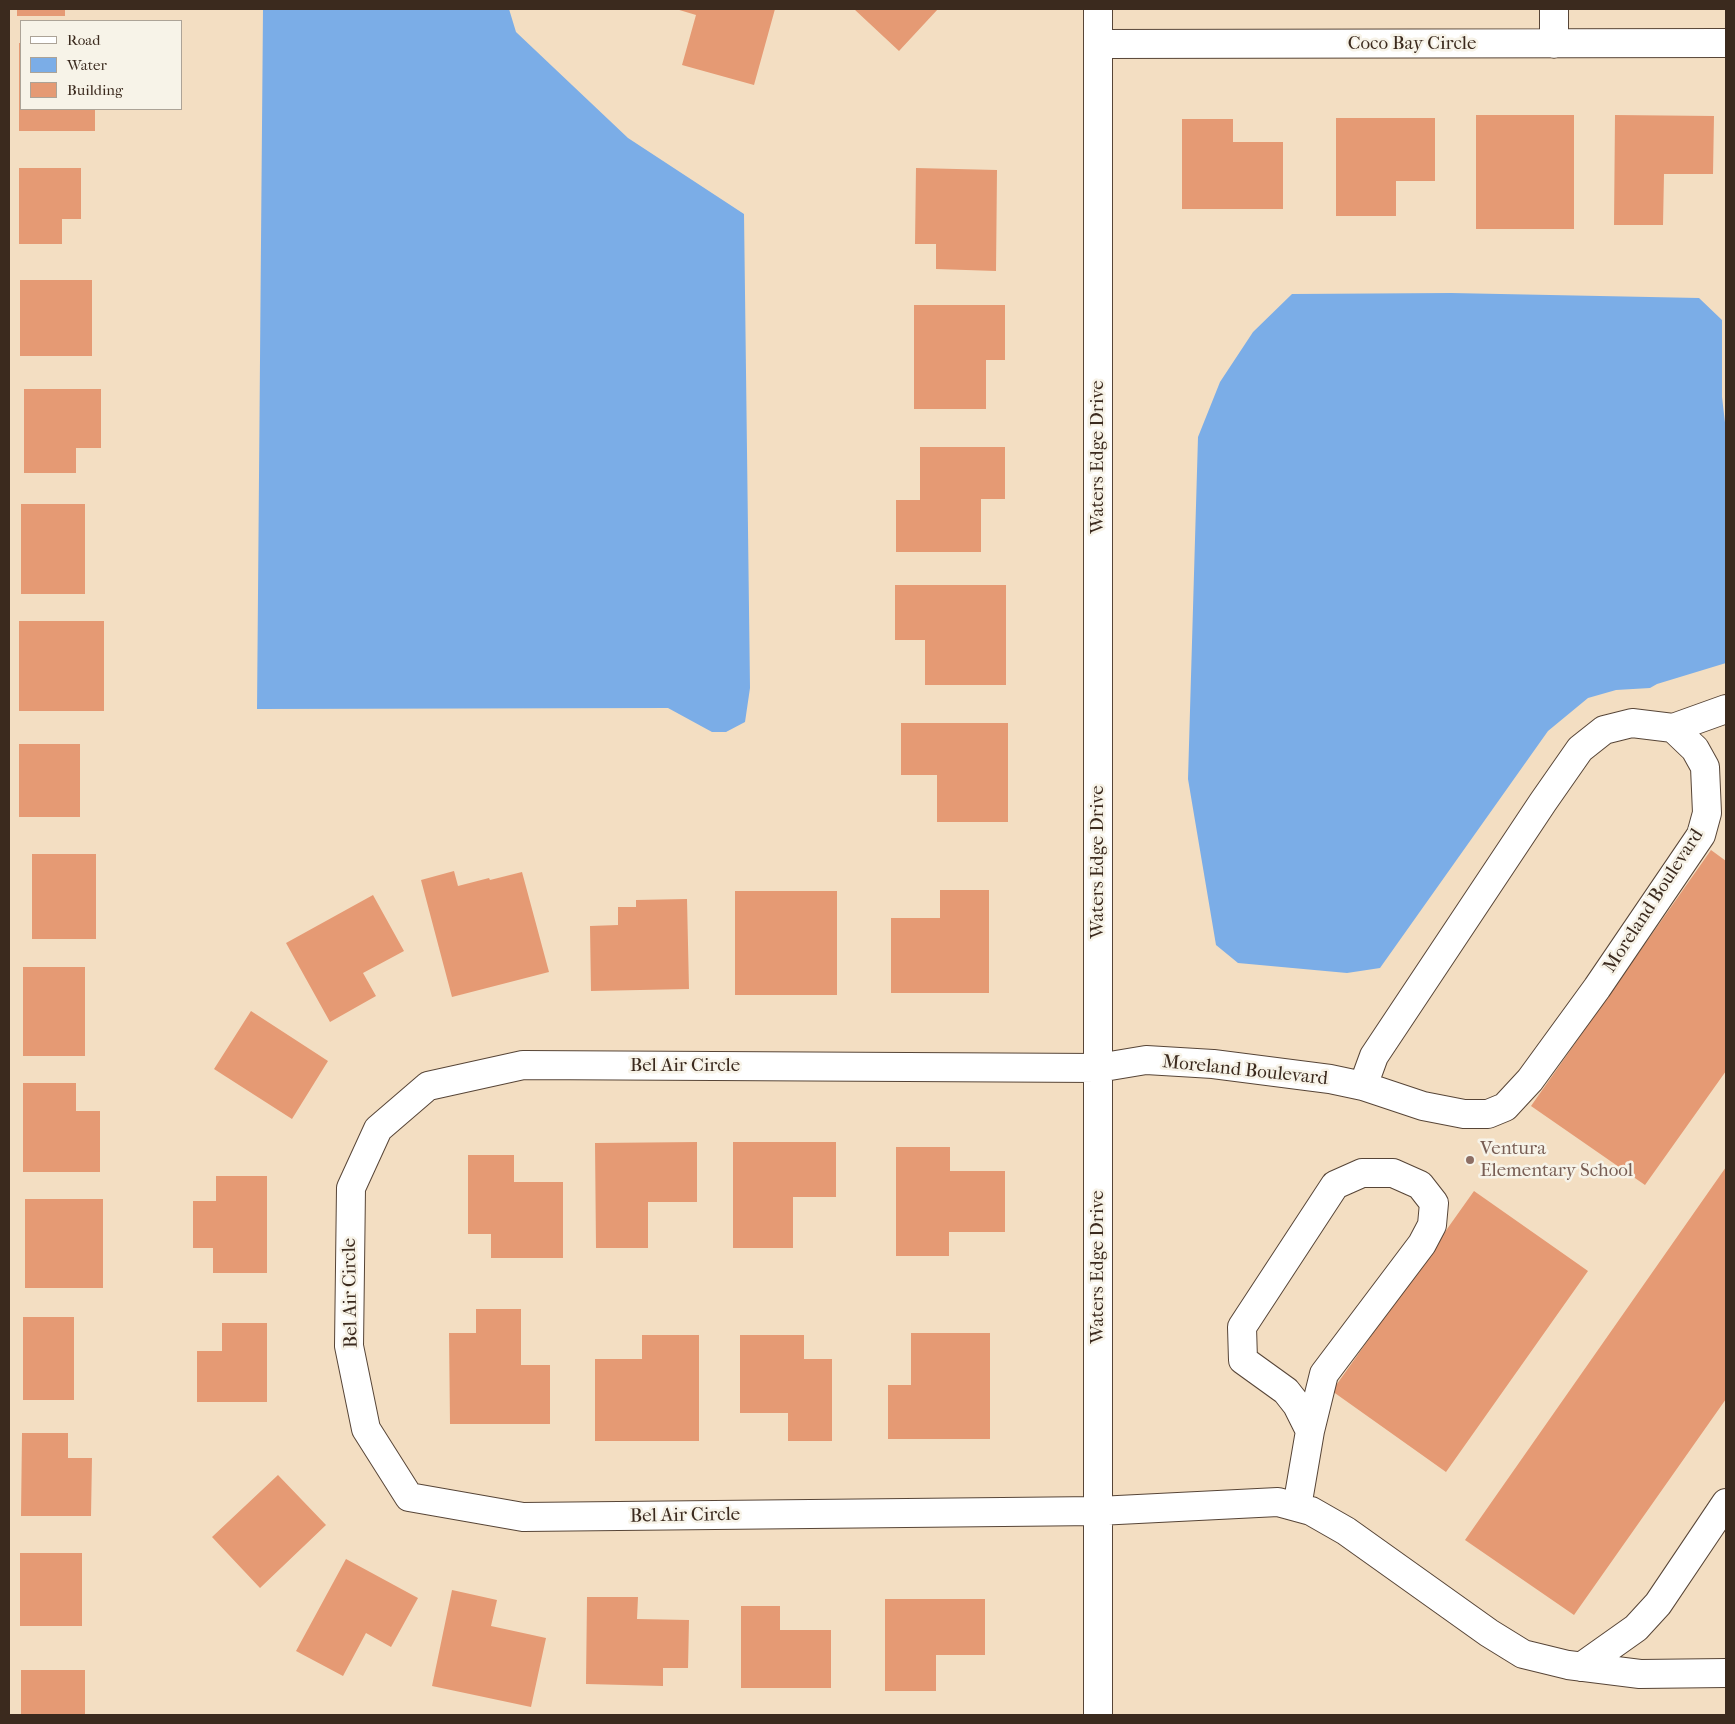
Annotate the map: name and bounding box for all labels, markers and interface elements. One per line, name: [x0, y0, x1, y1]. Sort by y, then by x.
legend: [20, 20, 182, 110]
text: Road: [67, 31, 100, 49]
street label: Coco Bay Circle: [1348, 33, 1476, 55]
text: Water: [67, 56, 107, 74]
text: Building: [67, 81, 123, 99]
street label: Waters Edge Drive: [1087, 380, 1109, 534]
street label: Waters Edge Drive: [1087, 785, 1109, 939]
street label: Moreland Boulevard: [1599, 825, 1709, 977]
street label: Moreland Boulevard: [1161, 1051, 1329, 1091]
street label: Bel Air Circle: [630, 1055, 740, 1077]
place label: Ventura Elementary School: [1480, 1138, 1633, 1182]
marker: Ventura Elementary School: [1464, 1154, 1476, 1166]
street label: Waters Edge Drive: [1087, 1190, 1109, 1344]
street label: Bel Air Circle: [339, 1238, 363, 1348]
street label: Bel Air Circle: [630, 1504, 740, 1528]

